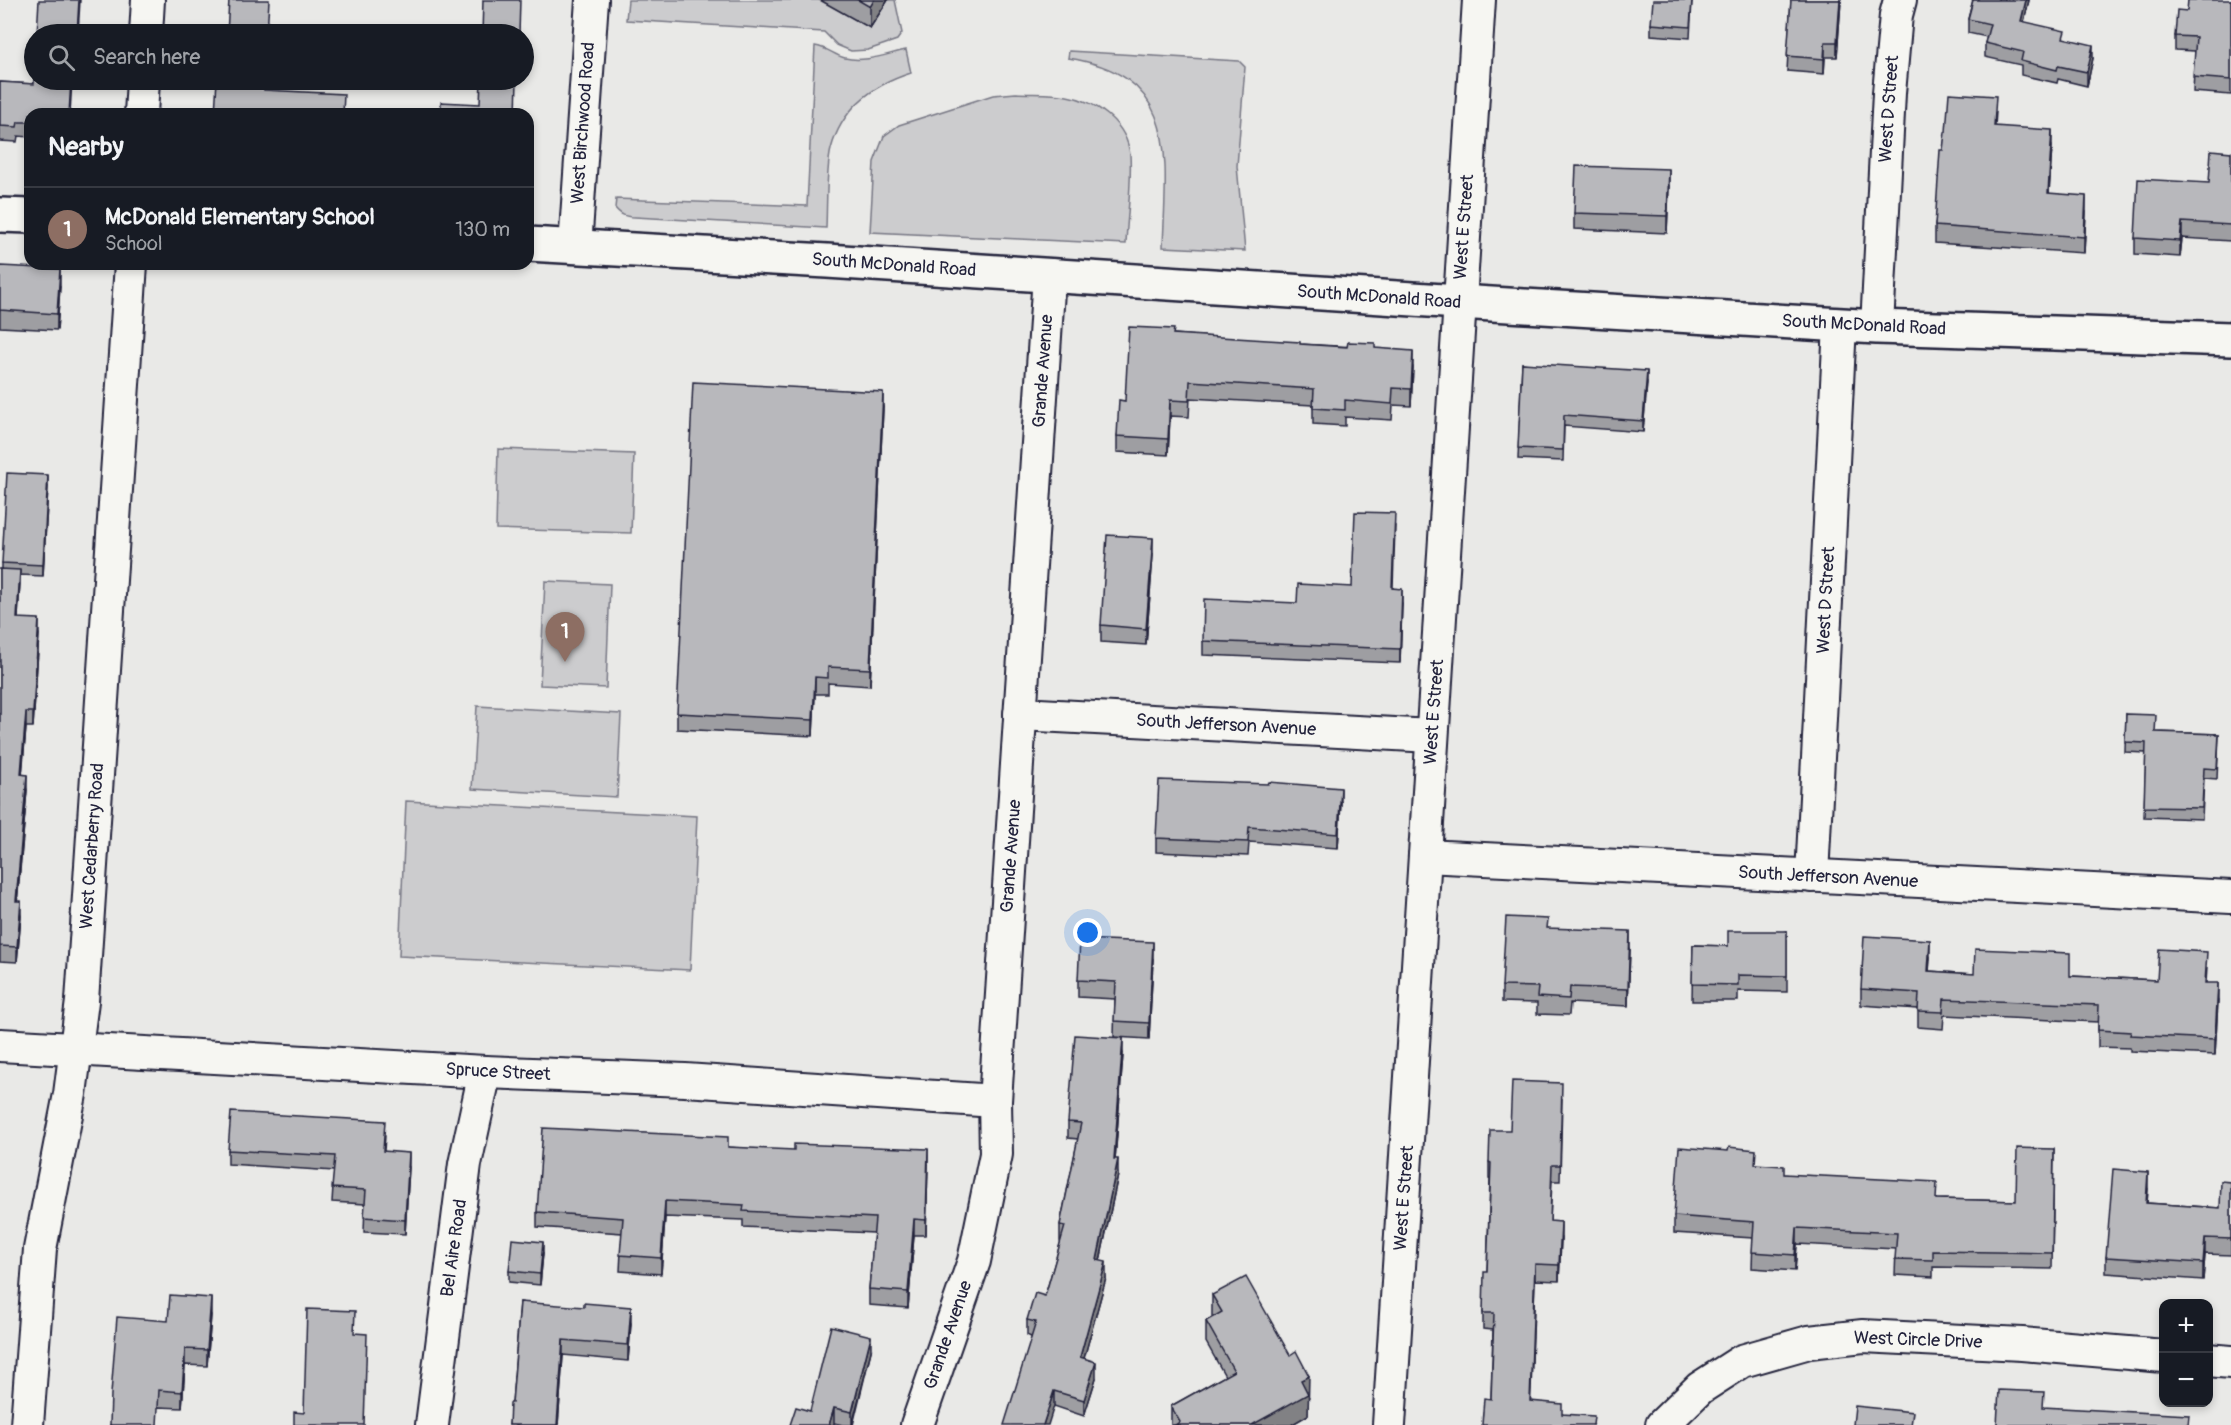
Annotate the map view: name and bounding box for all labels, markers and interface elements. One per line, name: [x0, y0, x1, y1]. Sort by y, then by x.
search box: [24, 24, 534, 90]
icon: search: [45, 41, 78, 74]
street label: West Birchwood Road: [566, 41, 600, 205]
text: Search here: [93, 43, 200, 71]
street label: West D Street: [1874, 54, 1904, 163]
text: Nearby: [48, 131, 124, 163]
street label: West E Street: [1449, 173, 1479, 280]
text: McDonald Elementary School: [105, 203, 375, 231]
text: 1: [64, 217, 71, 242]
text: 130 m: [455, 217, 510, 242]
text: School: [105, 231, 162, 256]
street label: South McDonald Road: [811, 248, 977, 282]
street label: South McDonald Road: [1296, 280, 1462, 314]
street label: South McDonald Road: [1781, 309, 1947, 341]
street label: Grande Avenue: [1028, 313, 1058, 428]
street label: West D Street: [1812, 545, 1840, 654]
pin: 1: [546, 612, 584, 662]
street label: West E Street: [1419, 658, 1449, 765]
street label: South Jefferson Avenue: [1135, 709, 1317, 741]
street label: West Cedarberry Road: [75, 762, 109, 930]
street label: Grande Avenue: [996, 798, 1026, 913]
street label: South Jefferson Avenue: [1737, 861, 1919, 893]
your location: [1073, 918, 1102, 947]
street label: Spruce Street: [445, 1058, 552, 1086]
street label: West E Street: [1389, 1144, 1419, 1251]
street label: Bel Aire Road: [436, 1198, 472, 1298]
street label: Grande Avenue: [919, 1277, 977, 1392]
map controls: [2159, 1299, 2213, 1407]
button: +: [2159, 1299, 2213, 1353]
street label: West Circle Drive: [1853, 1326, 1983, 1354]
button: −: [2159, 1353, 2213, 1407]

